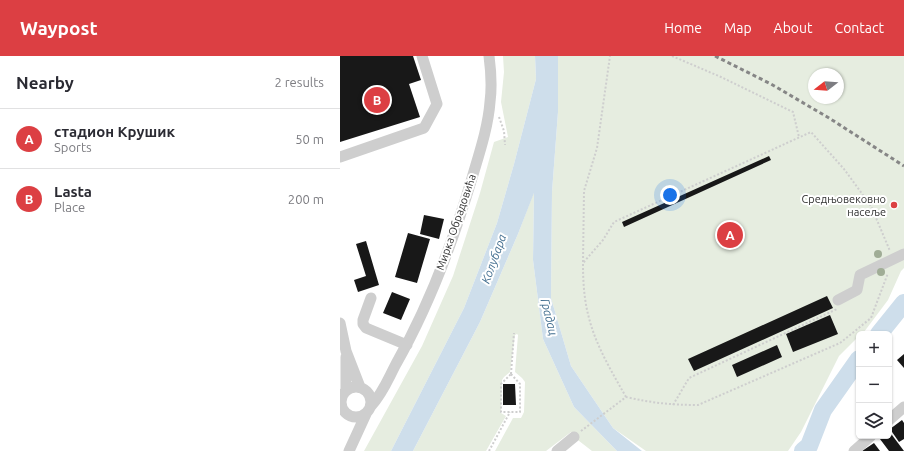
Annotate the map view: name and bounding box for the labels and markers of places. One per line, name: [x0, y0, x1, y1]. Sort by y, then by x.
pin: B: [364, 85, 390, 115]
place label: Средњовековно насеље: [802, 193, 886, 218]
marker: Средњовековно насеље: [889, 200, 899, 210]
pin: A: [717, 220, 743, 250]

